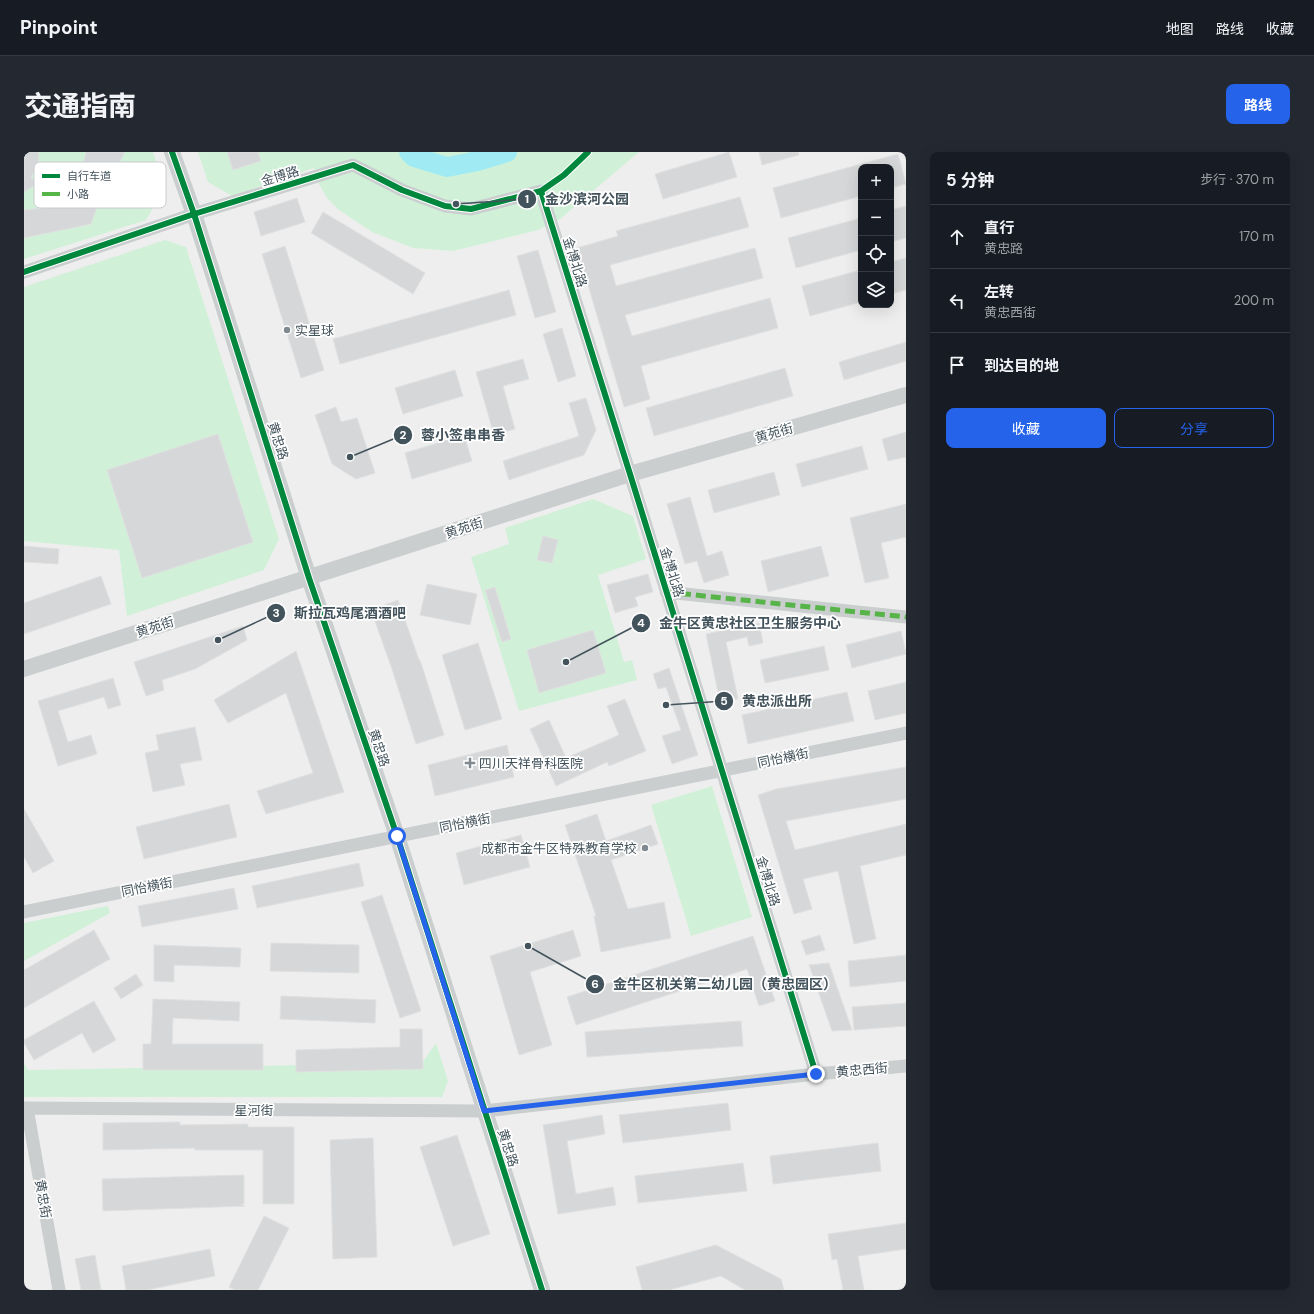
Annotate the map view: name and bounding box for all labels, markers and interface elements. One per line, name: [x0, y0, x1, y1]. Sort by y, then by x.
text: Pinpoint: [20, 15, 98, 40]
text: 地图: [1166, 20, 1194, 38]
text: 路线: [1216, 20, 1244, 38]
text: 收藏: [1266, 20, 1294, 38]
button: 路线: [1226, 84, 1290, 124]
text: 交通指南: [24, 88, 136, 125]
legend: [34, 162, 166, 208]
street label: 金博路: [259, 162, 301, 190]
map controls: [858, 164, 894, 308]
button: +: [858, 164, 894, 200]
text: 自行车道: [67, 169, 111, 183]
text: 5 分钟: [946, 169, 995, 191]
text: 步行 · 370 m: [1200, 171, 1274, 188]
callout: 金沙滨河公园: [517, 186, 637, 212]
text: 小路: [67, 187, 89, 201]
text: 金沙滨河公园: [545, 190, 629, 208]
text: 1: [525, 191, 529, 207]
button: −: [858, 200, 894, 236]
text: 直行: [984, 218, 1014, 238]
icon: ahead: [946, 226, 968, 248]
text: 170 m: [1239, 228, 1274, 245]
street label: 金博北路: [559, 235, 591, 289]
button: locate: [858, 236, 894, 272]
text: 黄忠路: [984, 240, 1023, 257]
button: layers: [858, 272, 894, 308]
text: 左转: [984, 282, 1014, 302]
icon: left: [946, 290, 968, 312]
text: 200 m: [1234, 292, 1274, 309]
text: 黄忠西街: [984, 304, 1036, 321]
place label: 实星球: [295, 322, 334, 339]
marker: 实星球: [282, 325, 292, 335]
icon: arrive: [946, 354, 968, 376]
text: 到达目的地: [984, 356, 1059, 376]
button: 收藏: [946, 408, 1106, 448]
button: 分享: [1114, 408, 1274, 448]
street label: 黄苑街: [753, 419, 795, 447]
street label: 黄忠路: [264, 420, 292, 462]
callout: 蓉小签串串香: [393, 422, 513, 448]
text: 蓉小签串串香: [421, 426, 505, 444]
text: 2: [400, 427, 407, 443]
street label: 黄苑街: [443, 514, 485, 542]
street label: 金博北路: [656, 545, 688, 599]
callout: 斯拉瓦鸡尾酒酒吧: [266, 600, 414, 626]
text: 斯拉瓦鸡尾酒酒吧: [294, 604, 406, 622]
text: 3: [272, 605, 280, 621]
callout: 金牛区黄忠社区卫生服务中心: [631, 610, 849, 636]
street label: 黄苑街: [134, 613, 176, 641]
text: 金牛区黄忠社区卫生服务中心: [659, 614, 841, 632]
text: 4: [637, 615, 645, 631]
callout: 黄忠派出所: [714, 688, 820, 714]
text: 黄忠派出所: [742, 692, 812, 710]
text: 5: [720, 693, 728, 709]
street label: 黄忠路: [365, 727, 393, 769]
street label: 同怡横街: [756, 744, 810, 772]
place label: 四川天祥骨科医院: [479, 755, 583, 772]
marker: 四川天祥骨科医院: [464, 757, 476, 769]
street label: 同怡横街: [438, 810, 492, 836]
route start: [388, 827, 406, 845]
place label: 成都市金牛区特殊教育学校: [481, 840, 637, 857]
marker: 成都市金牛区特殊教育学校: [640, 843, 650, 853]
street label: 金博北路: [752, 854, 784, 908]
street label: 同怡横街: [120, 874, 174, 900]
callout: 金牛区机关第二幼儿园（黄忠园区）: [585, 971, 845, 997]
text: 金牛区机关第二幼儿园（黄忠园区）: [613, 975, 837, 993]
text: 6: [591, 976, 599, 992]
street label: 黄忠西街: [835, 1059, 889, 1081]
route end: [807, 1065, 825, 1083]
street label: 星河街: [234, 1102, 274, 1119]
street label: 黄忠路: [494, 1127, 522, 1169]
street label: 黄忠街: [31, 1178, 55, 1220]

